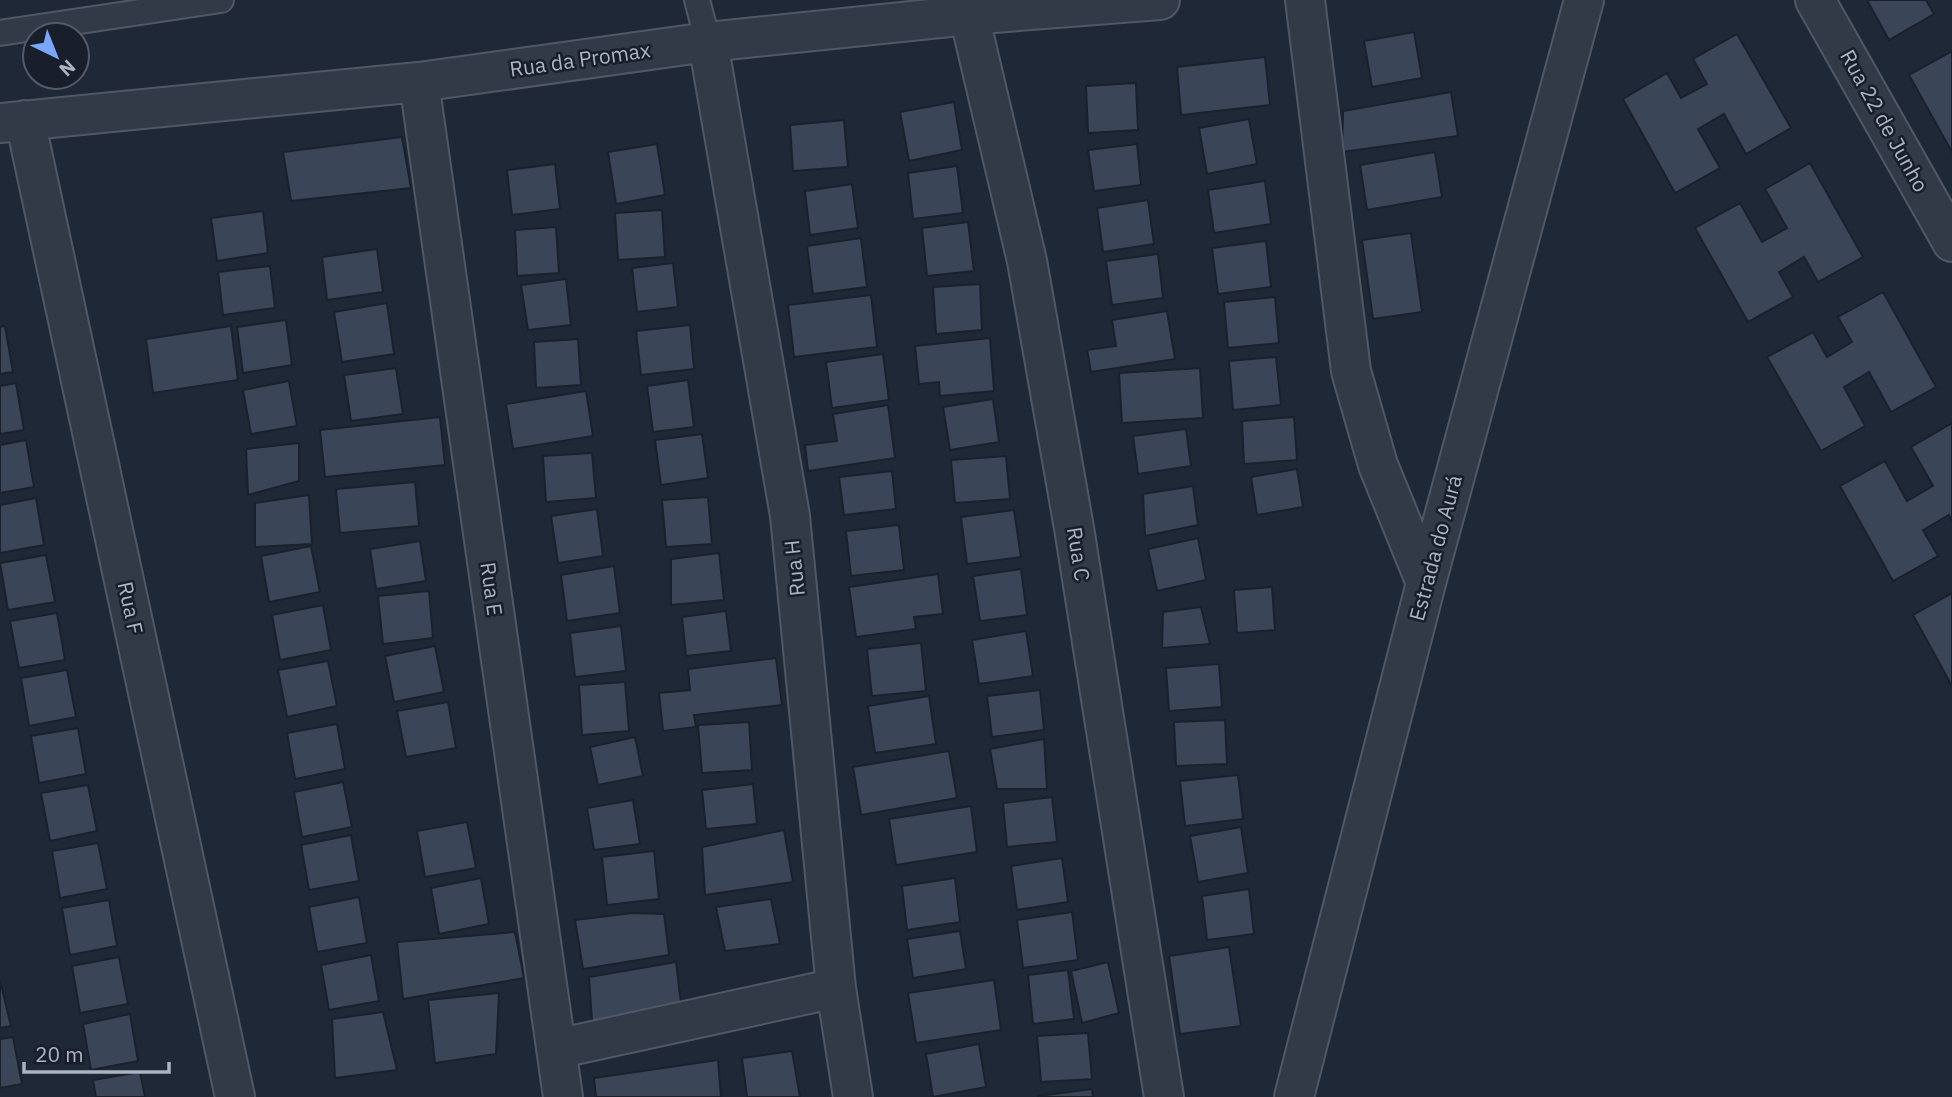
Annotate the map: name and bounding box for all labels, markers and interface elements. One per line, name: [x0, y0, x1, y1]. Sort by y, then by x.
north arrow: [21, 21, 91, 91]
street label: Rua da Promax: [508, 35, 652, 83]
street label: Rua 22 de Junho: [1834, 44, 1936, 197]
text: N: [54, 55, 81, 82]
street label: Estrada do Aurá: [1402, 472, 1468, 624]
street label: Rua C: [1061, 525, 1097, 583]
street label: Rua H: [777, 539, 811, 598]
street label: Rua E: [474, 560, 510, 617]
street label: Rua F: [112, 579, 150, 637]
scale bar: [24, 1030, 170, 1074]
text: 20 m: [35, 1040, 84, 1068]

